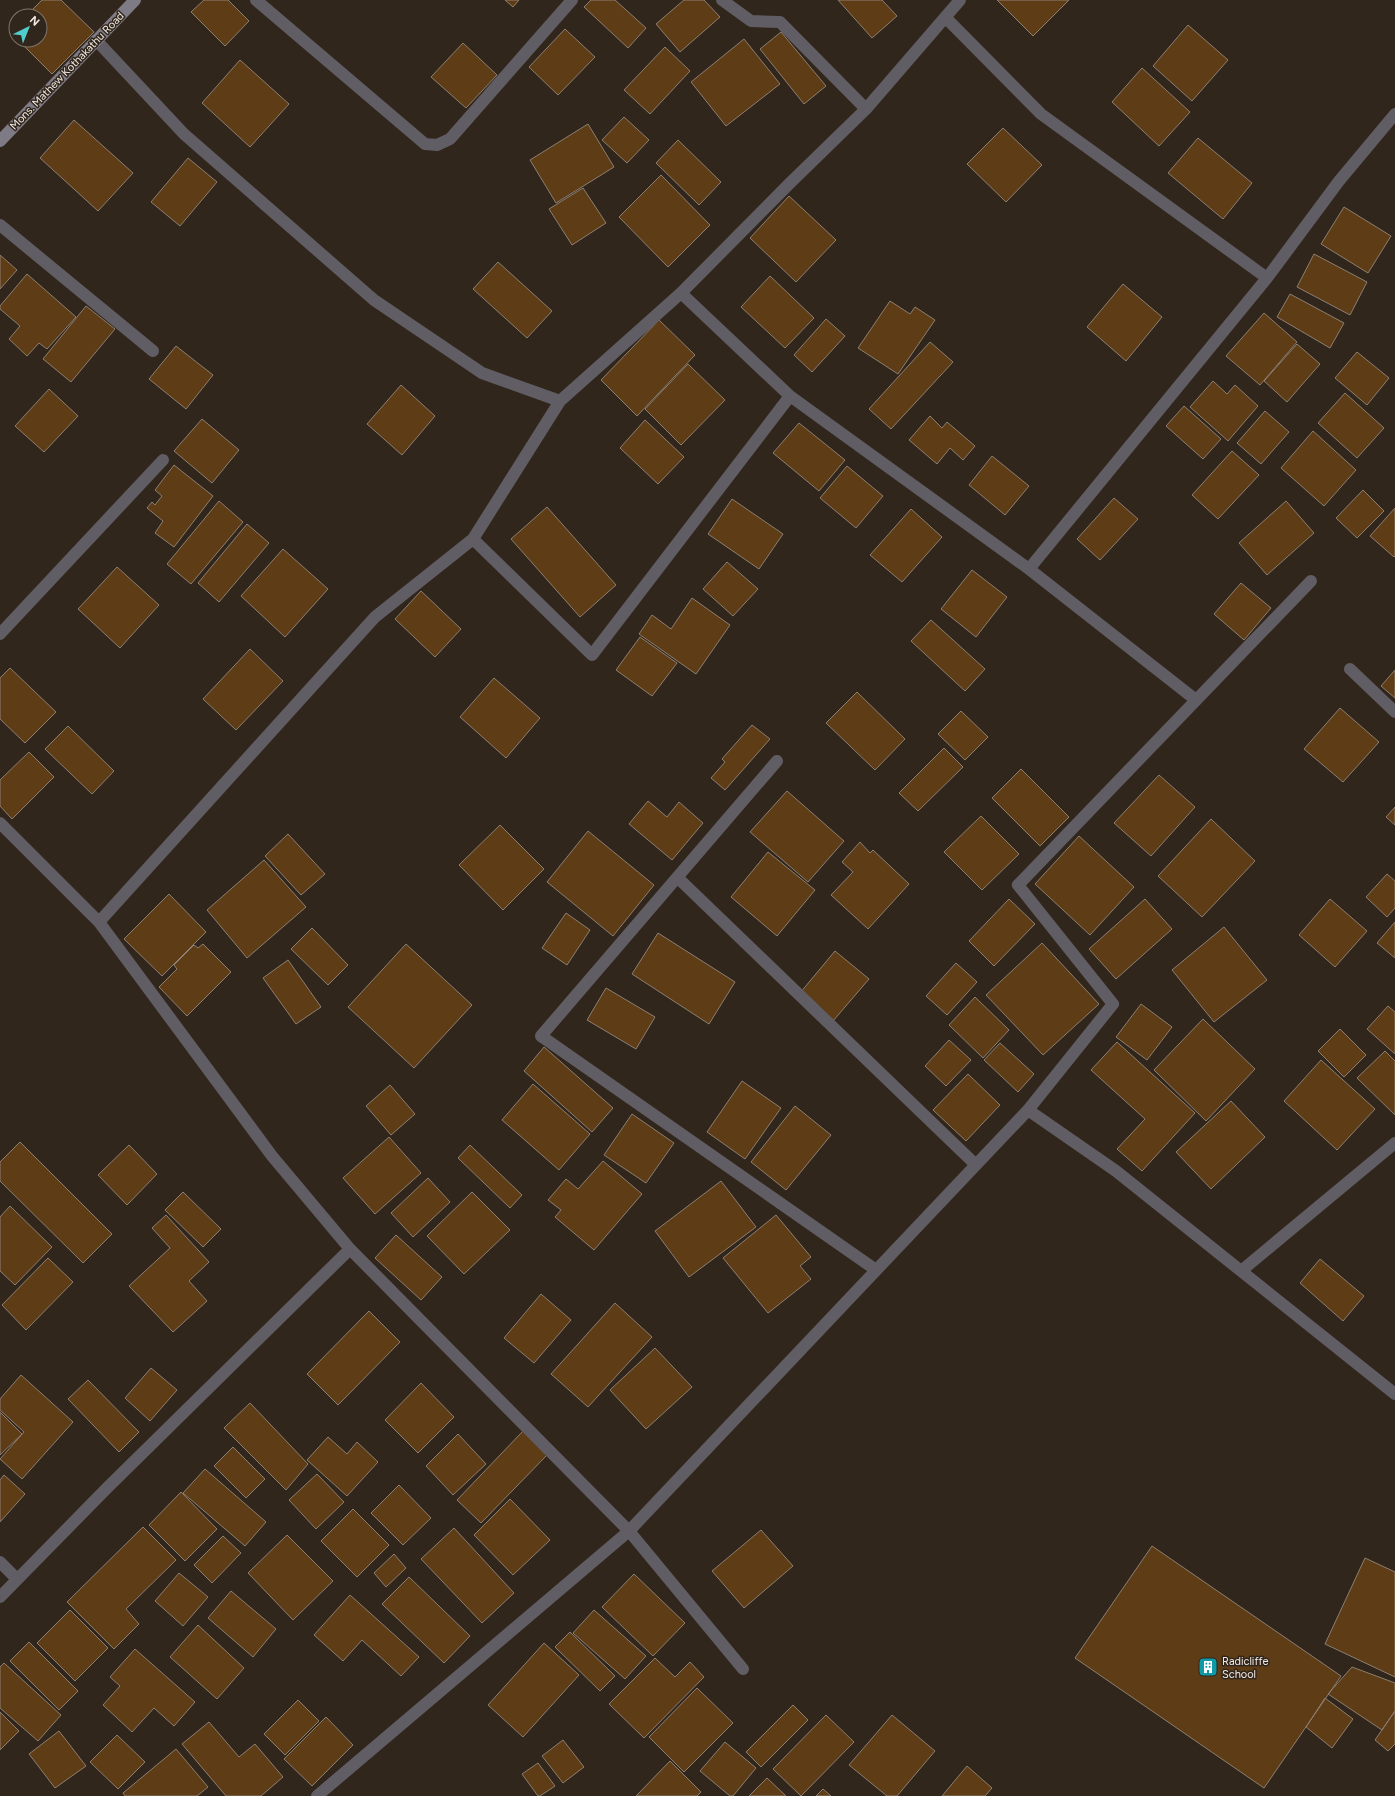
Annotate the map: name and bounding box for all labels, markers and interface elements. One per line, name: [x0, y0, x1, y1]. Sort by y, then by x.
north arrow: [8, 8, 48, 48]
street label: Mons. Mathew Kothakathu Road: [7, 9, 127, 133]
text: N: [27, 13, 42, 29]
place label: Radicliffe School: [1222, 1655, 1269, 1681]
building icon: Radicliffe School: [1197, 1656, 1219, 1678]

